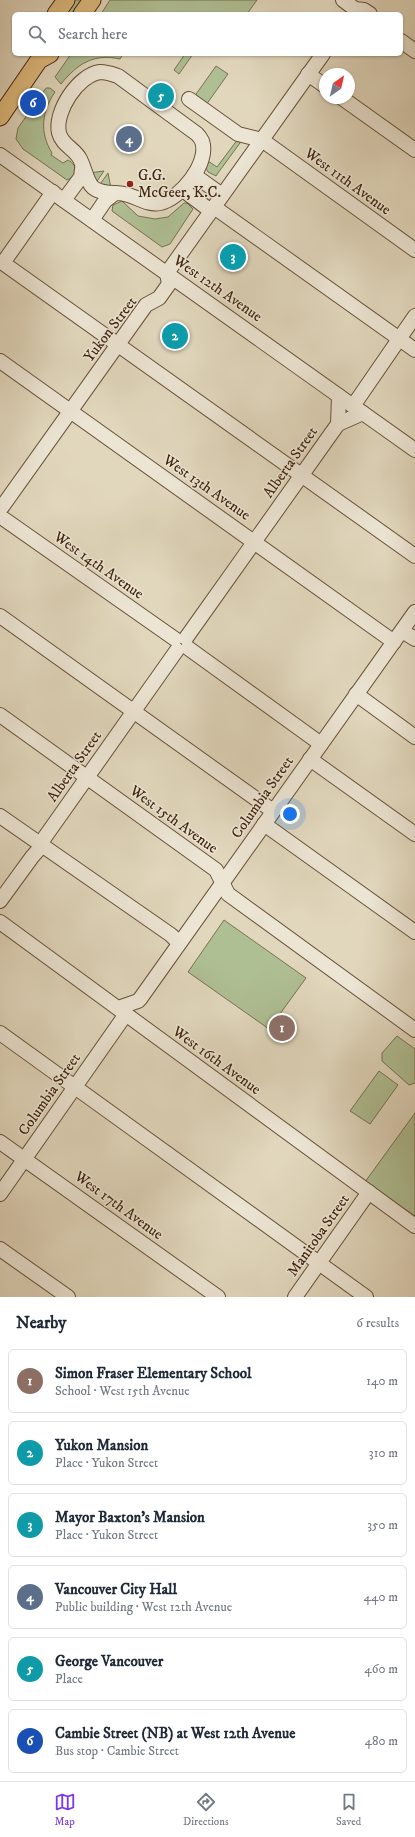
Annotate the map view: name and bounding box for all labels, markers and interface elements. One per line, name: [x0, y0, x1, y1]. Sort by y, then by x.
search box: [12, 12, 403, 56]
icon: search: [26, 23, 48, 45]
text: Search here: [58, 25, 127, 44]
north arrow: [319, 68, 355, 104]
pin: 5: [148, 81, 174, 111]
pin: 6: [20, 88, 46, 118]
pin: 4: [116, 124, 142, 154]
street label: West 11th Avenue: [300, 143, 395, 219]
place label: G.G. McGeer, K.C.: [138, 166, 221, 202]
marker: G.G. McGeer, K.C.: [125, 179, 135, 189]
pin: 3: [220, 242, 246, 272]
street label: West 12th Avenue: [169, 250, 266, 326]
street label: Yukon Street: [80, 293, 141, 366]
pin: 2: [162, 321, 188, 351]
street label: Alberta Street: [259, 423, 322, 502]
street label: West 13th Avenue: [158, 450, 254, 525]
street label: West 14th Avenue: [49, 527, 147, 603]
street label: Alberta Street: [43, 727, 106, 806]
street label: Columbia Street: [227, 752, 298, 842]
street label: West 15th Avenue: [125, 780, 221, 858]
your location: [280, 804, 300, 824]
pin: 1: [269, 1013, 295, 1043]
street label: West 16th Avenue: [168, 1021, 265, 1099]
street label: Columbia Street: [14, 1049, 85, 1139]
street label: West 17th Avenue: [70, 1166, 167, 1244]
street label: Manitoba Street: [283, 1190, 354, 1280]
text: Nearby: [16, 1312, 66, 1334]
text: 6 results: [356, 1315, 399, 1331]
text: Simon Fraser Elementary School: [55, 1364, 251, 1383]
text: 1: [28, 1373, 32, 1389]
text: 140 m: [366, 1373, 398, 1389]
text: School · West 15th Avenue: [55, 1383, 190, 1399]
text: Yukon Mansion: [55, 1436, 148, 1455]
text: 2: [27, 1445, 33, 1461]
text: 310 m: [369, 1445, 398, 1461]
text: Place · Yukon Street: [55, 1455, 158, 1471]
text: Mayor Baxton's Mansion: [55, 1508, 205, 1527]
text: 3: [28, 1517, 32, 1533]
text: 350 m: [367, 1517, 398, 1533]
text: Place · Yukon Street: [55, 1527, 158, 1543]
text: Vancouver City Hall: [55, 1580, 177, 1599]
text: 4: [26, 1589, 34, 1605]
text: 440 m: [363, 1589, 398, 1605]
text: Public building · West 12th Avenue: [55, 1599, 232, 1615]
text: George Vancouver: [55, 1652, 163, 1671]
text: 5: [27, 1661, 33, 1677]
text: 460 m: [364, 1661, 398, 1677]
text: Place: [55, 1671, 83, 1687]
text: Cambie Street (NB) at West 12th Avenue: [55, 1724, 295, 1743]
text: 6: [27, 1733, 33, 1749]
text: 480 m: [364, 1733, 398, 1749]
text: Bus stop · Cambie Street: [55, 1743, 179, 1759]
tab: Map: [54, 1791, 76, 1829]
tab: Directions: [183, 1791, 229, 1829]
tab: Saved: [336, 1791, 361, 1829]

